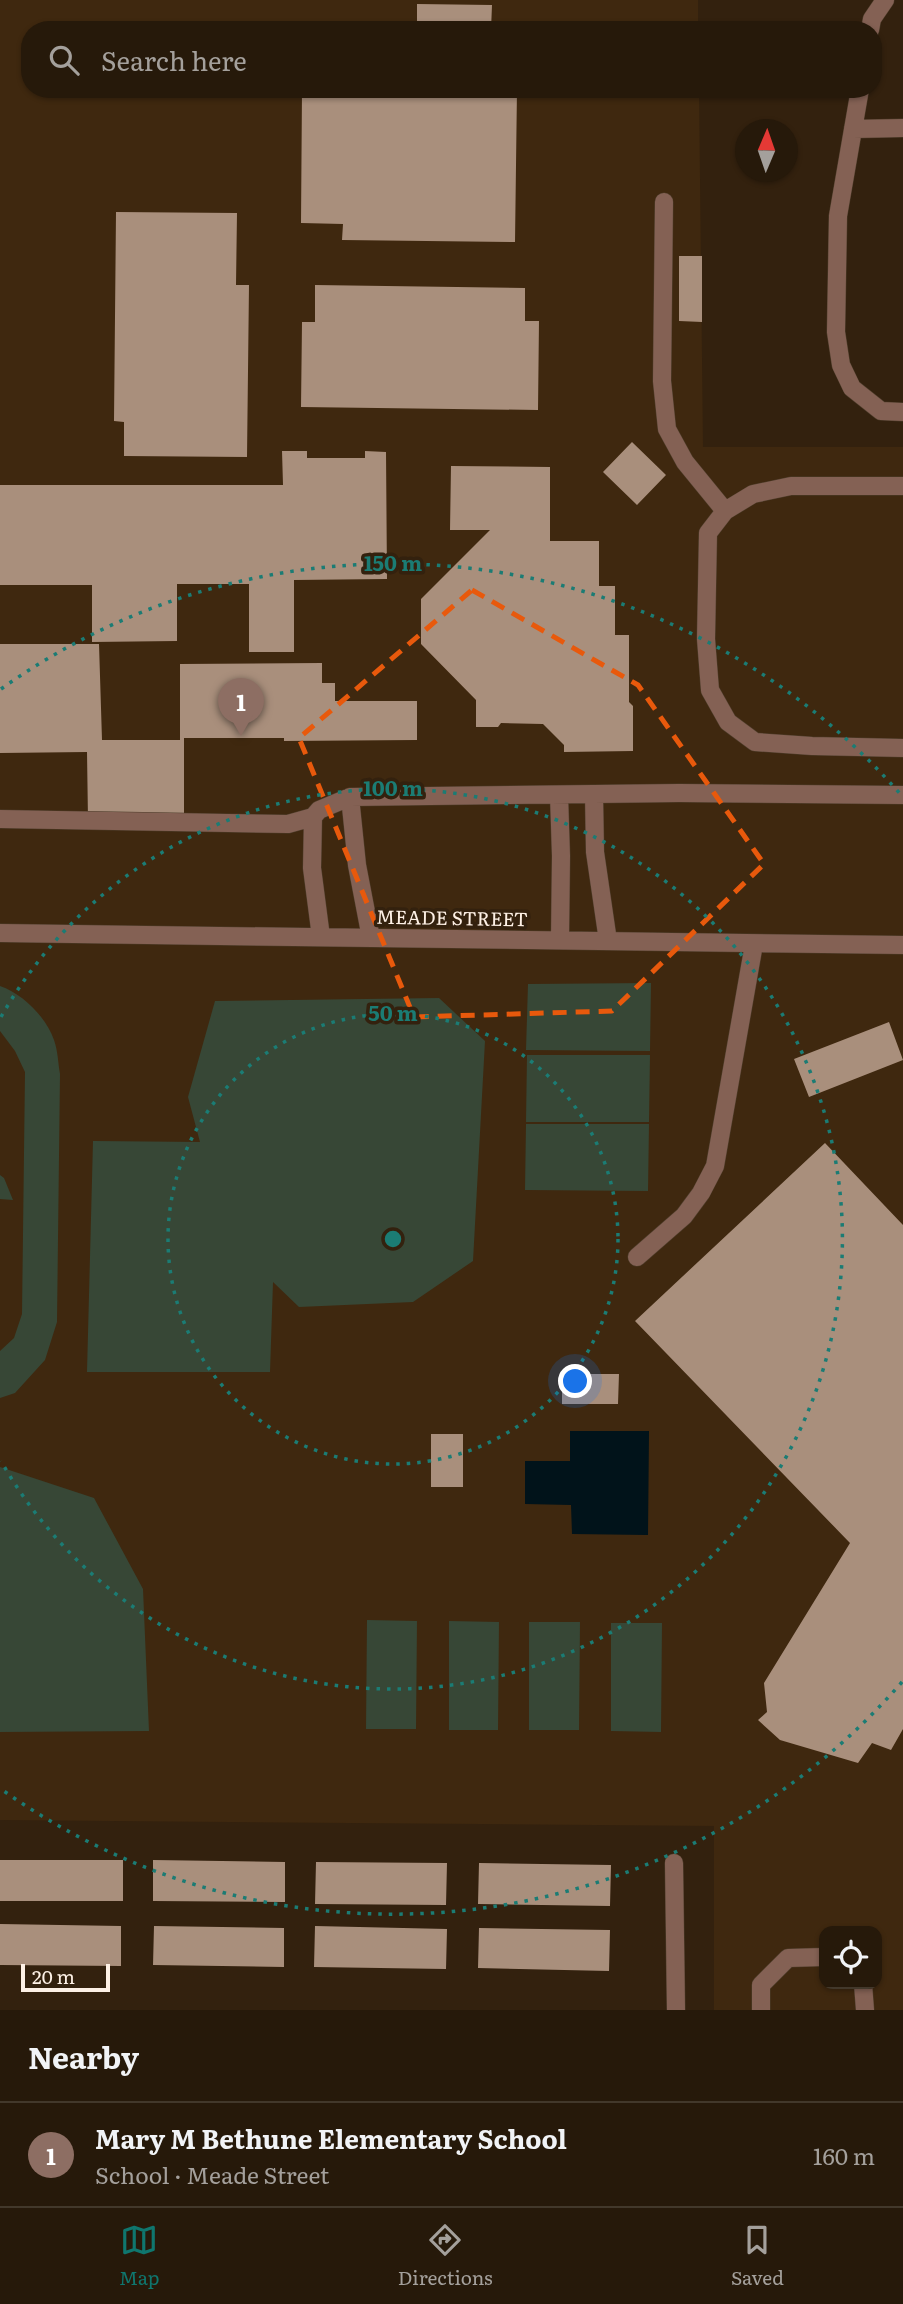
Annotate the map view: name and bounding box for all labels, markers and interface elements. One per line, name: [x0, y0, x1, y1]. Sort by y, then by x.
search box: [21, 21, 882, 98]
text: Search here: [101, 40, 247, 79]
icon: search: [45, 41, 83, 79]
north arrow: [735, 119, 798, 182]
text: 150 m: [364, 546, 422, 577]
pin: 1: [218, 678, 264, 736]
text: 100 m: [363, 771, 423, 802]
street label: MEADE STREET: [376, 902, 528, 932]
text: 50 m: [368, 996, 418, 1027]
centre of rings: [381, 1227, 405, 1251]
your location: [558, 1364, 592, 1398]
map controls: [819, 1926, 882, 1989]
button: locate: [819, 1926, 882, 1989]
scale bar: [21, 1961, 110, 1993]
text: 20 m: [32, 1962, 75, 1990]
text: Nearby: [28, 2034, 139, 2078]
text: Mary M Bethune Elementary School: [95, 2118, 567, 2157]
text: 1: [46, 2138, 56, 2172]
text: 160 m: [813, 2138, 875, 2172]
text: School · Meade Street: [95, 2157, 329, 2191]
tab: Map: [119, 2221, 160, 2291]
tab: Directions: [398, 2221, 493, 2291]
tab: Saved: [731, 2221, 784, 2291]

